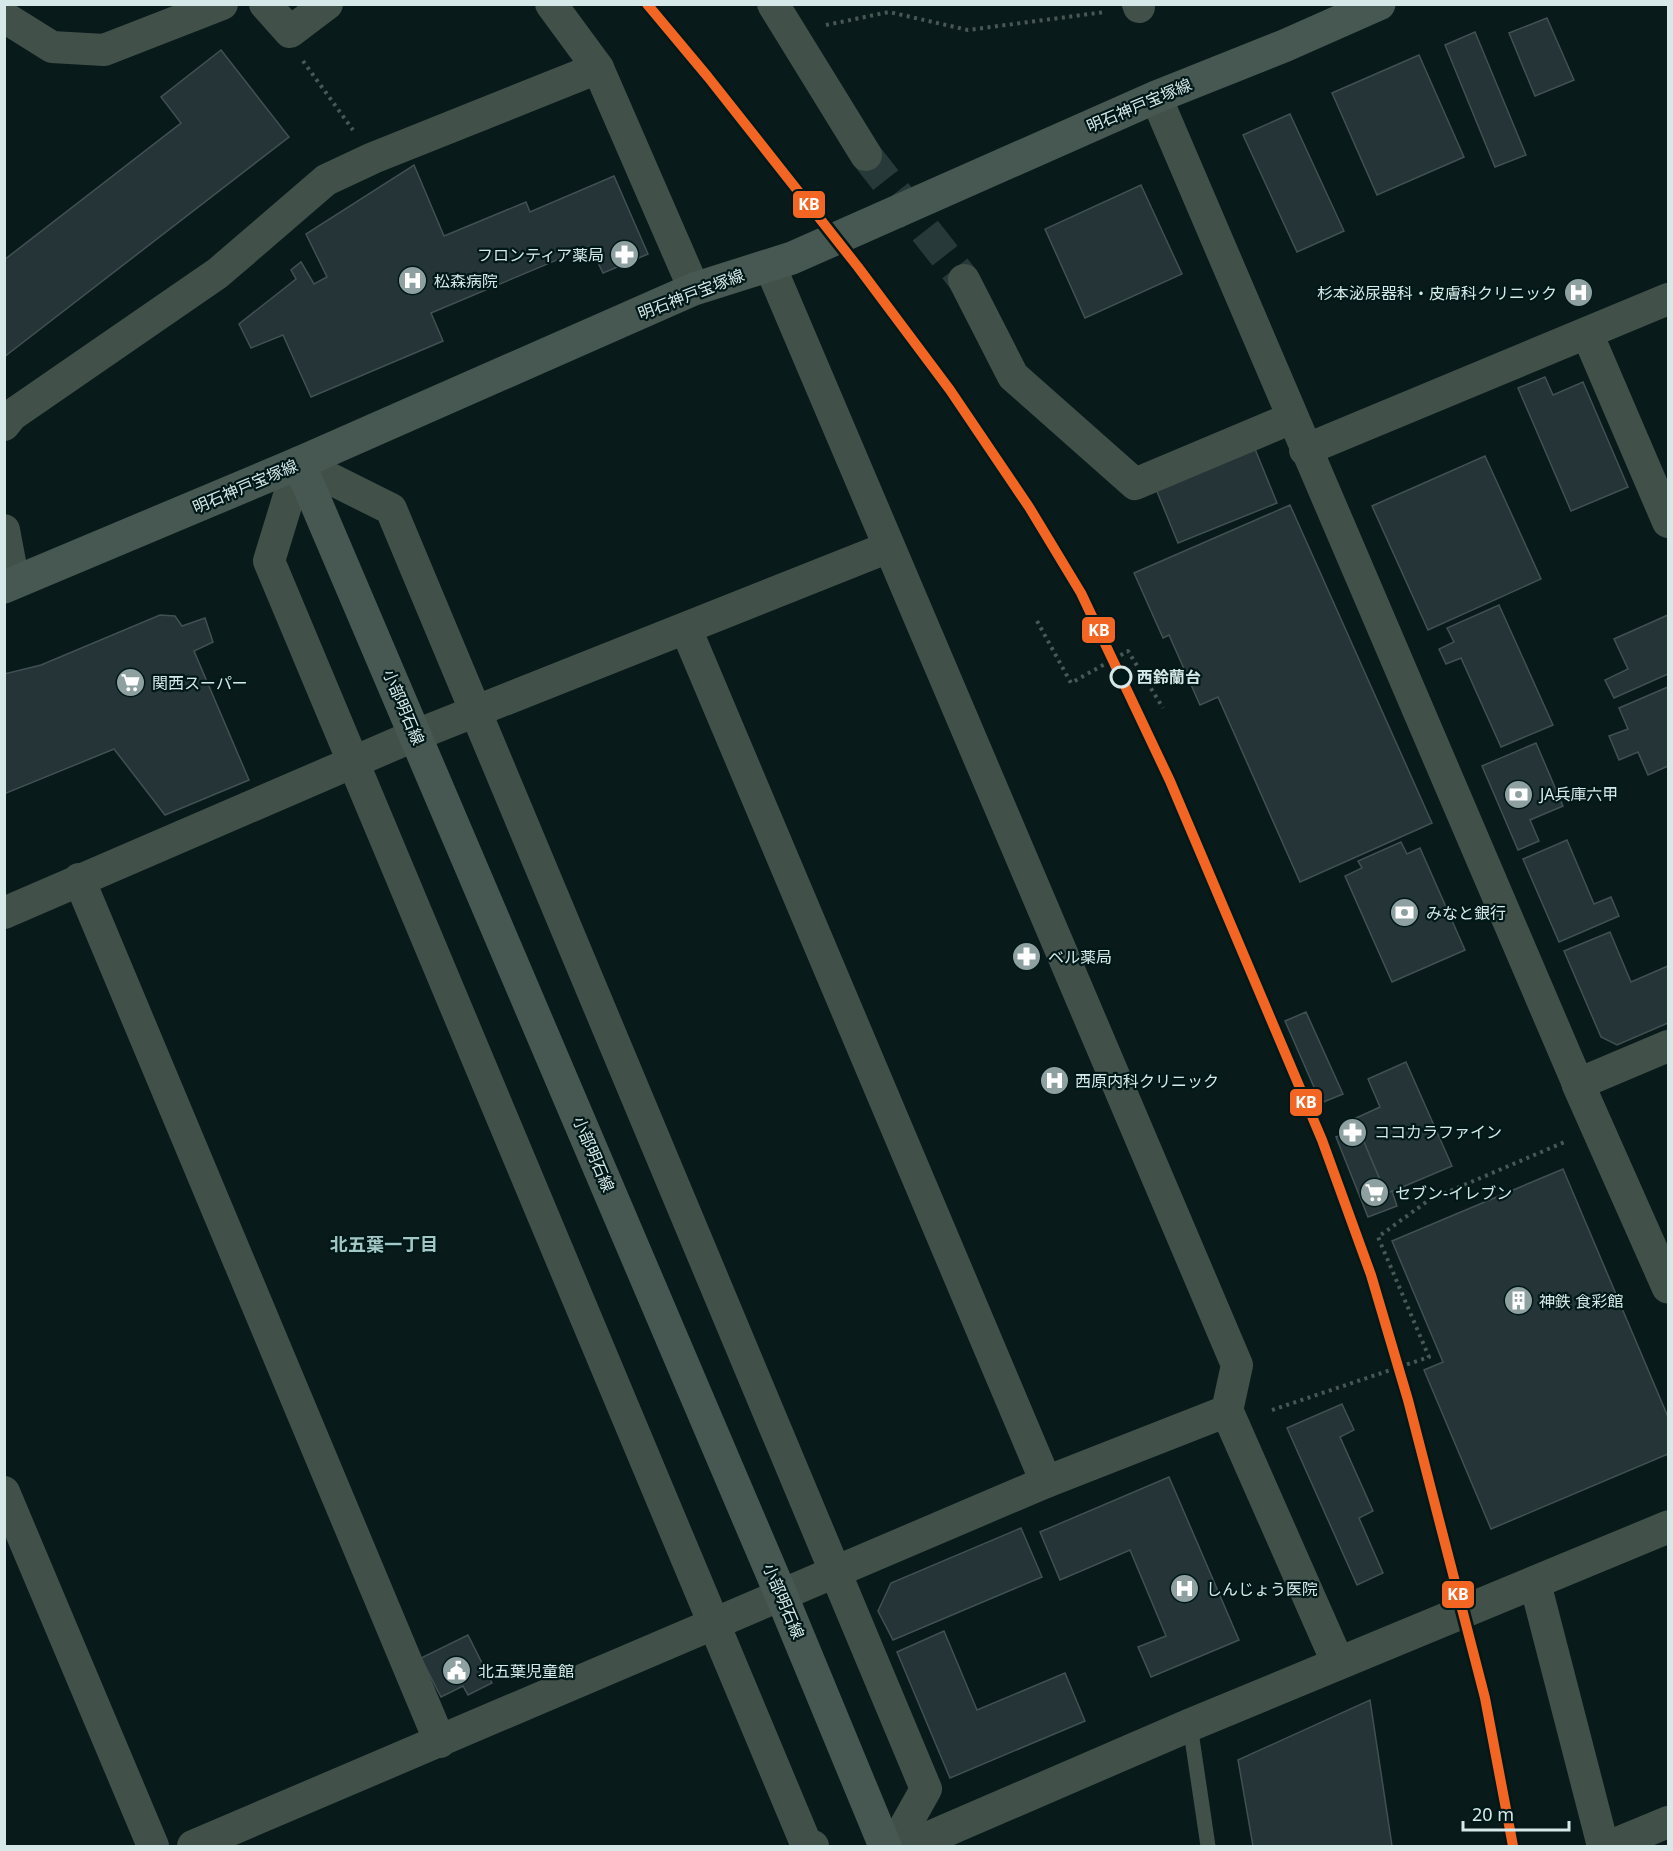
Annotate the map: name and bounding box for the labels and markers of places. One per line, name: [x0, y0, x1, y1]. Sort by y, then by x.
pharmacy icon: フロンティア薬局: [609, 239, 641, 271]
place label: フロンティア薬局: [477, 244, 604, 266]
hospital icon: 松森病院: [397, 265, 429, 297]
place label: 松森病院: [434, 270, 498, 292]
hospital icon: 杉本泌尿器科・皮膚科クリニック: [1562, 277, 1594, 309]
place label: 杉本泌尿器科・皮膚科クリニック: [1317, 282, 1557, 304]
marker: 西鈴蘭台: [1110, 666, 1132, 688]
place label: 西鈴蘭台: [1137, 666, 1201, 688]
supermarket icon: 関西スーパー: [115, 667, 147, 699]
place label: 関西スーパー: [152, 672, 248, 694]
bank icon: JA兵庫六甲: [1503, 778, 1535, 810]
place label: JA兵庫六甲: [1538, 783, 1619, 805]
bank icon: みなと銀行: [1389, 897, 1421, 929]
place label: みなと銀行: [1426, 902, 1506, 924]
pharmacy icon: ベル薬局: [1011, 941, 1043, 973]
place label: ベル薬局: [1048, 946, 1112, 968]
hospital icon: 西原内科クリニック: [1038, 1065, 1070, 1097]
place label: 西原内科クリニック: [1075, 1070, 1219, 1092]
pharmacy icon: ココカラファイン: [1337, 1116, 1369, 1148]
place label: ココカラファイン: [1374, 1121, 1502, 1143]
supermarket icon: セブン-イレブン: [1358, 1177, 1390, 1209]
place label: セブン-イレブン: [1395, 1182, 1512, 1204]
building icon: 神鉄 食彩館: [1502, 1285, 1534, 1317]
place label: 神鉄 食彩館: [1539, 1290, 1623, 1312]
hospital icon: しんじょう医院: [1169, 1573, 1201, 1605]
place label: しんじょう医院: [1206, 1578, 1318, 1600]
public building icon: 北五葉児童館: [441, 1655, 473, 1687]
place label: 北五葉児童館: [478, 1660, 574, 1682]

